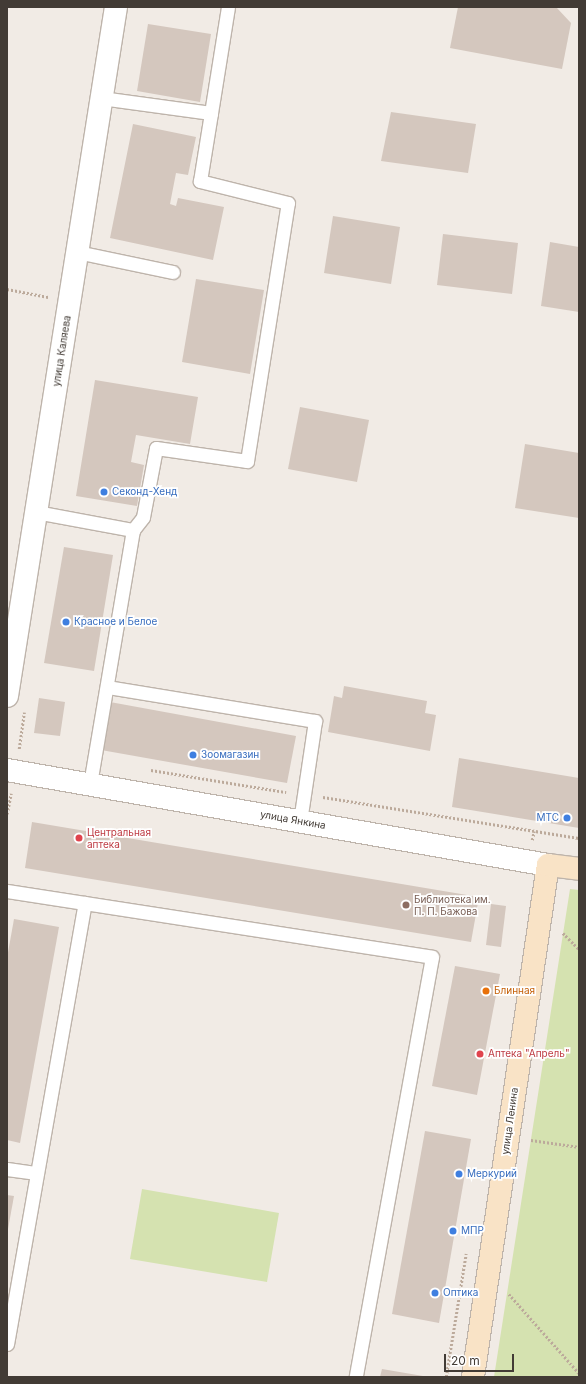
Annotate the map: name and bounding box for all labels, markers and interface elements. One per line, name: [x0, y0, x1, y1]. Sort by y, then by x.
street label: улица Каляева: [50, 315, 74, 387]
place label: Секонд-Хенд: [112, 486, 177, 498]
marker: Секонд-Хенд: [99, 487, 109, 497]
place label: Красное и Белое: [74, 616, 157, 628]
marker: Красное и Белое: [61, 617, 71, 627]
place label: Зоомагазин: [201, 749, 259, 761]
marker: Зоомагазин: [188, 750, 198, 760]
street label: улица Янкина: [259, 808, 327, 832]
place label: МТС: [537, 812, 559, 824]
marker: МТС: [562, 813, 572, 823]
place label: Центральная аптека: [87, 826, 151, 850]
marker: Центральная аптека: [74, 833, 84, 843]
place label: Библиотека им. П. П. Бажова: [414, 893, 491, 916]
marker: Библиотека им. П. П. Бажова: [401, 900, 411, 910]
place label: Блинная: [494, 985, 535, 997]
marker: Блинная: [481, 986, 491, 996]
place label: Аптека "Апрель": [488, 1048, 570, 1060]
marker: Аптека "Апрель": [475, 1049, 485, 1059]
street label: улица Ленина: [499, 1087, 521, 1155]
place label: Меркурий: [467, 1168, 517, 1180]
marker: Меркурий: [454, 1169, 464, 1179]
place label: МПР: [461, 1225, 484, 1237]
marker: МПР: [448, 1226, 458, 1236]
place label: Оптика: [443, 1287, 478, 1299]
marker: Оптика: [430, 1288, 440, 1298]
scale bar: [446, 1346, 516, 1372]
text: 20 m: [451, 1353, 480, 1368]

